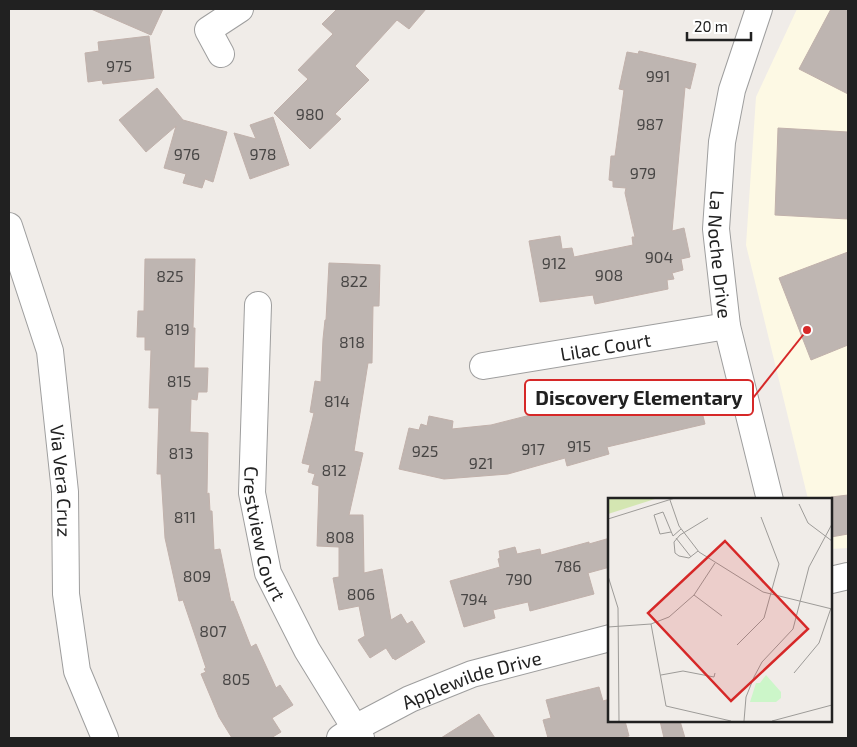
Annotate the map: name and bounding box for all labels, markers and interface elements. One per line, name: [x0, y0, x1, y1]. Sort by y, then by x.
scale bar: [687, 10, 751, 42]
text: 20 m: [694, 17, 728, 35]
house number: 975: [106, 56, 132, 75]
house number: 991: [646, 66, 670, 85]
house number: 980: [296, 104, 324, 123]
house number: 987: [636, 114, 664, 133]
house number: 976: [174, 144, 200, 163]
house number: 978: [249, 144, 277, 163]
house number: 979: [630, 163, 656, 182]
street label: La Noche Drive: [704, 189, 738, 319]
house number: 904: [645, 247, 673, 266]
house number: 912: [542, 253, 566, 272]
house number: 908: [595, 265, 623, 284]
house number: 825: [156, 266, 184, 285]
house number: 822: [340, 271, 368, 290]
house number: 819: [164, 319, 190, 338]
street label: Lilac Court: [558, 327, 652, 365]
house number: 818: [339, 332, 365, 351]
house number: 815: [167, 371, 191, 390]
callout: Discovery Elementary: [525, 380, 753, 415]
text: Discovery Elementary: [535, 385, 743, 410]
house number: 814: [324, 391, 350, 410]
street label: Via Vera Cruz: [46, 423, 77, 537]
house number: 915: [567, 436, 591, 455]
house number: 917: [521, 439, 545, 458]
house number: 925: [412, 441, 438, 460]
house number: 813: [169, 443, 193, 462]
house number: 921: [469, 453, 493, 472]
house number: 812: [321, 460, 347, 479]
street label: Crestview Court: [240, 466, 291, 604]
inset map: [608, 498, 832, 722]
house number: 811: [174, 507, 196, 526]
house number: 808: [325, 527, 355, 546]
house number: 786: [554, 556, 582, 575]
house number: 809: [183, 566, 211, 585]
house number: 790: [506, 569, 533, 588]
house number: 806: [347, 584, 375, 603]
house number: 794: [460, 589, 488, 608]
house number: 807: [199, 621, 227, 640]
street label: Applewilde Drive: [397, 645, 544, 713]
house number: 805: [222, 669, 250, 688]

